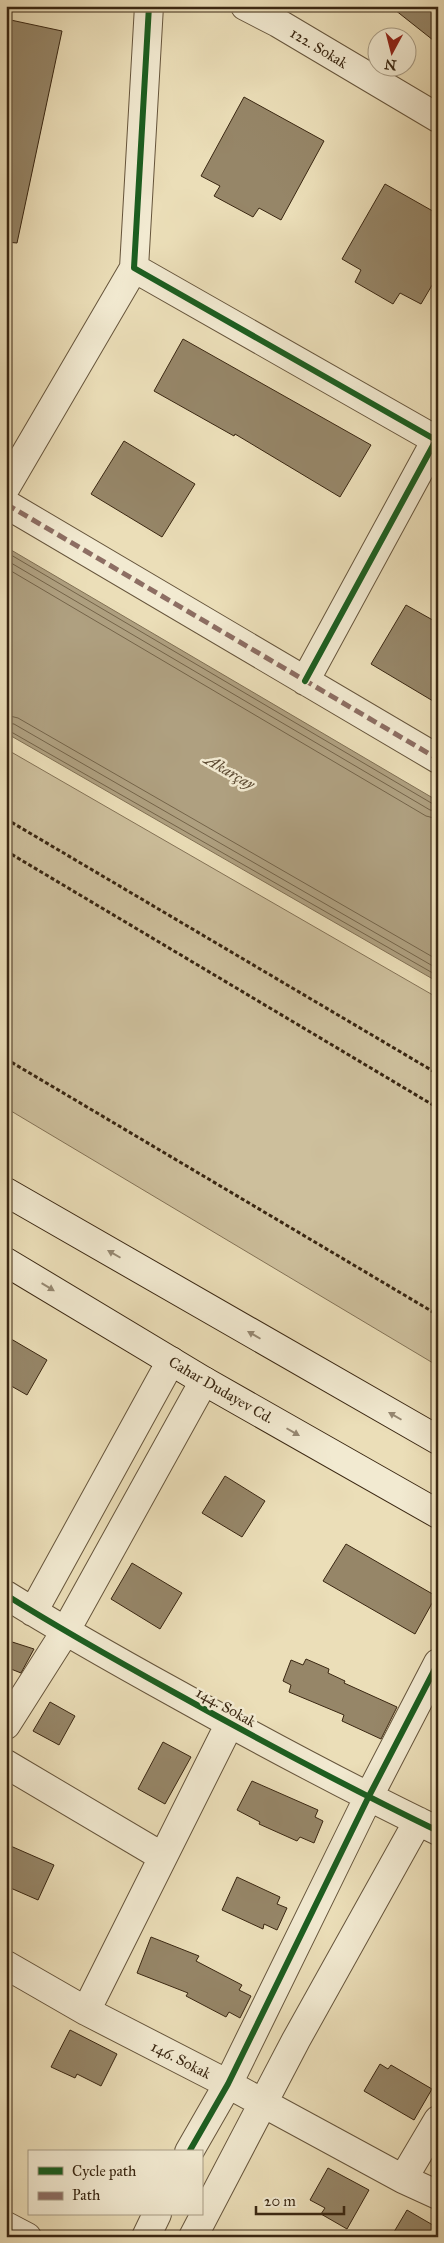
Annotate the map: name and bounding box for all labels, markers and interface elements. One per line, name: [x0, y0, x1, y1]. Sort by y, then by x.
street label: 122. Sokak: [287, 24, 351, 72]
north arrow: [366, 28, 416, 78]
text: N: [383, 55, 397, 74]
water label: Akarçay: [200, 749, 259, 794]
one-way arrow: [107, 1249, 120, 1258]
one-way arrow: [41, 1282, 54, 1291]
one-way arrow: [247, 1331, 262, 1339]
street label: Cahar Dudayev Cd.: [165, 1353, 277, 1427]
one-way arrow: [389, 1411, 402, 1420]
one-way arrow: [286, 1428, 301, 1436]
street label: 144. Sokak: [193, 1683, 259, 1731]
street label: 146. Sokak: [148, 2037, 214, 2083]
legend: [28, 2150, 202, 2216]
text: Cycle path: [72, 2162, 137, 2180]
scale bar: [256, 2183, 344, 2215]
text: Path: [72, 2186, 101, 2204]
text: 20 m: [264, 2192, 296, 2210]

